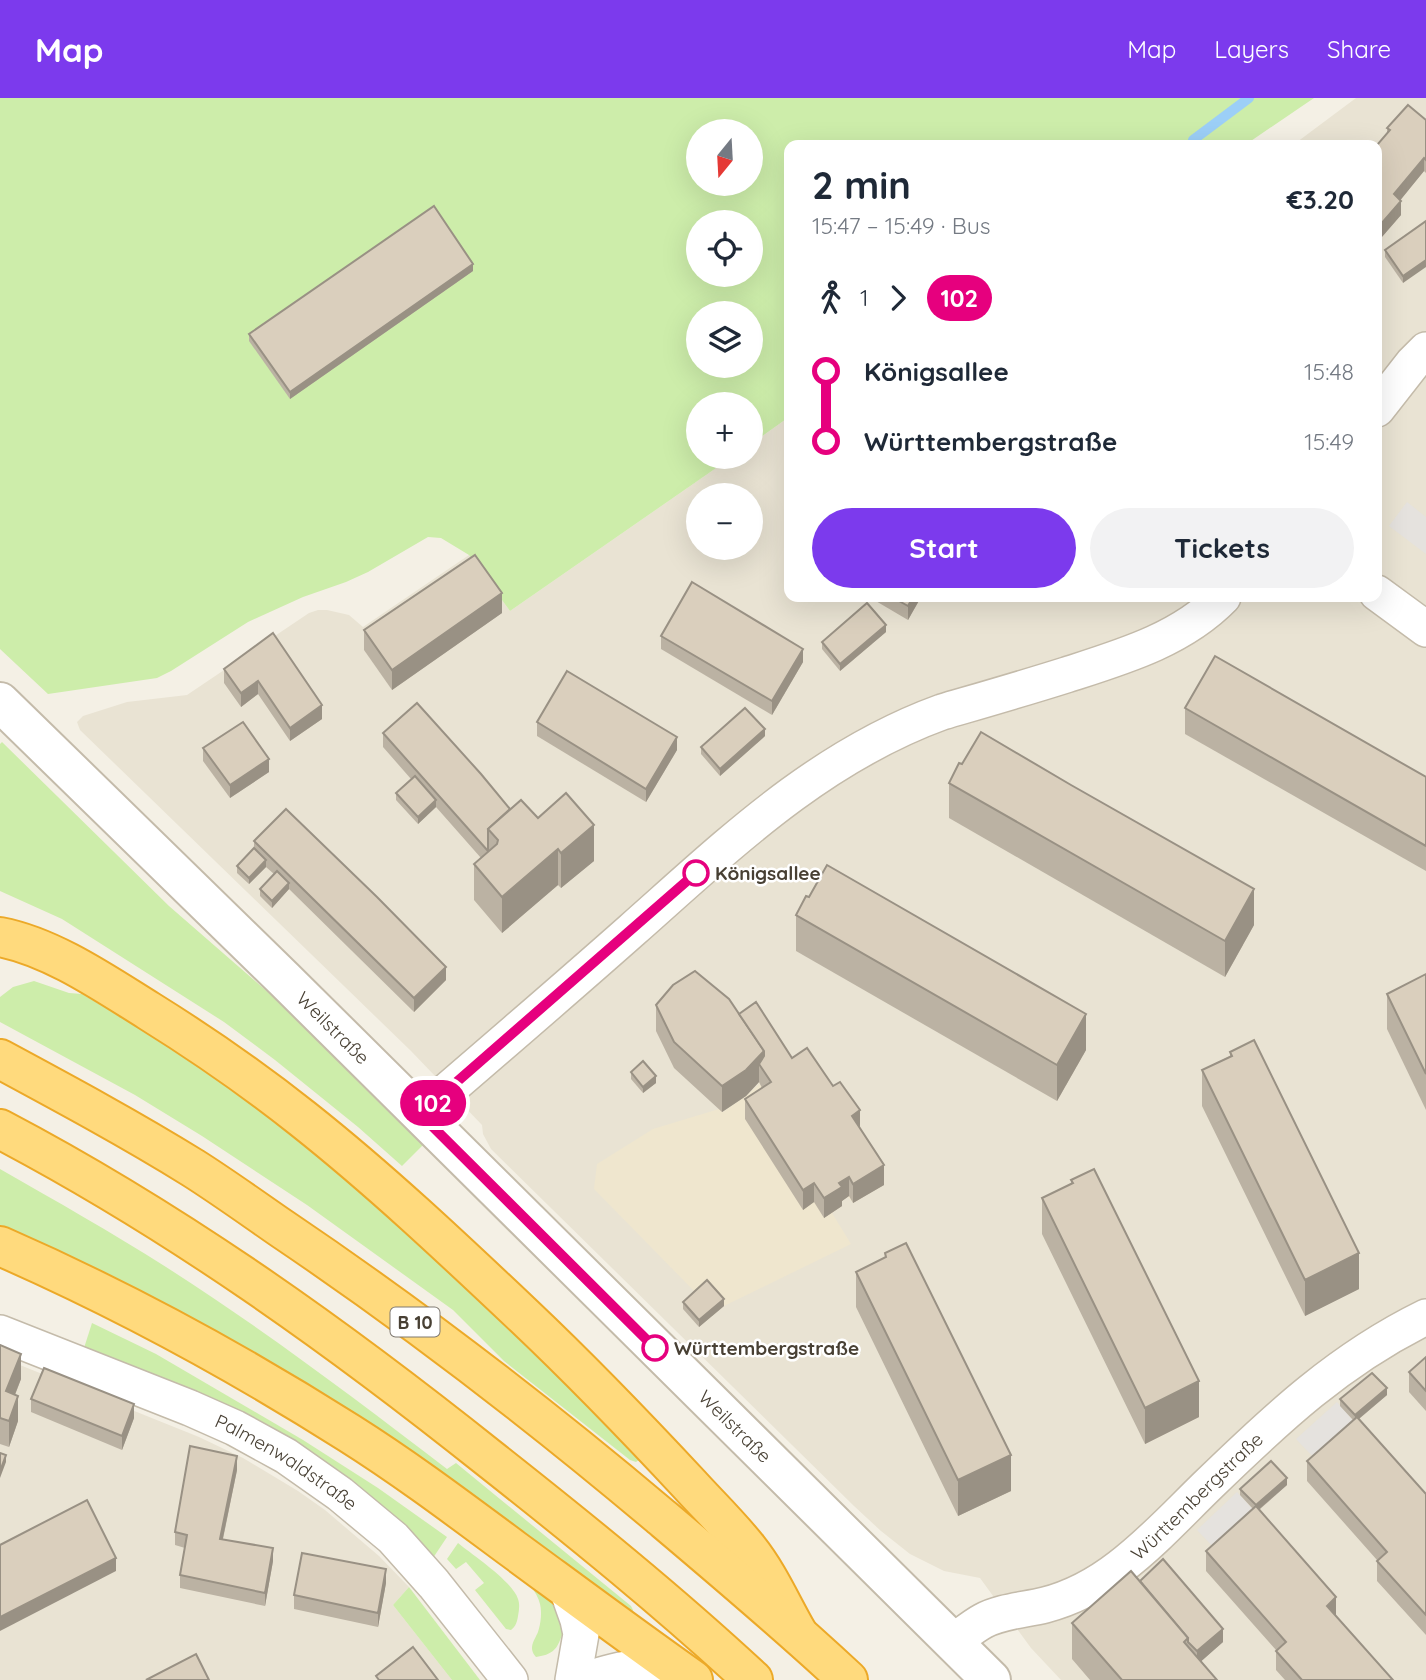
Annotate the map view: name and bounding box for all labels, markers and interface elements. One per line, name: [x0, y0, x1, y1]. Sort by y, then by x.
text: Map: [35, 29, 103, 70]
text: Map: [1127, 34, 1176, 64]
text: Layers: [1214, 34, 1289, 64]
text: Share: [1327, 34, 1391, 64]
north arrow: [686, 119, 763, 196]
map controls: [686, 119, 763, 560]
text: 2 min: [812, 161, 911, 209]
text: €3.20: [1287, 183, 1354, 216]
button: locate: [686, 210, 763, 287]
text: 15:47 – 15:49 · Bus: [812, 211, 991, 240]
icon: walk: [812, 279, 850, 317]
icon: forward: [879, 279, 917, 317]
text: 1: [860, 283, 869, 312]
text: 102: [941, 283, 978, 313]
button: layers: [686, 301, 763, 378]
text: Königsallee: [864, 355, 1009, 388]
text: 15:48: [1304, 357, 1354, 386]
button: +: [686, 392, 763, 469]
text: Württembergstraße: [864, 425, 1117, 458]
text: 15:49: [1304, 427, 1354, 456]
button: −: [686, 483, 763, 560]
button: Start: [812, 508, 1076, 588]
button: Tickets: [1090, 508, 1354, 588]
marker: Königsallee: [683, 860, 709, 886]
place label: Königsallee: [715, 861, 821, 885]
street label: Weilstraße: [292, 986, 375, 1069]
line badge: 102: [393, 1080, 473, 1126]
text: 102: [414, 1088, 452, 1118]
road number: B 10: [390, 1308, 440, 1336]
marker: Württembergstraße: [642, 1335, 668, 1361]
place label: Württembergstraße: [674, 1336, 859, 1360]
street label: Weilstraße: [693, 1385, 777, 1468]
street label: Palmenwaldstraße: [211, 1409, 363, 1516]
street label: Württembergstraße: [1126, 1427, 1268, 1565]

